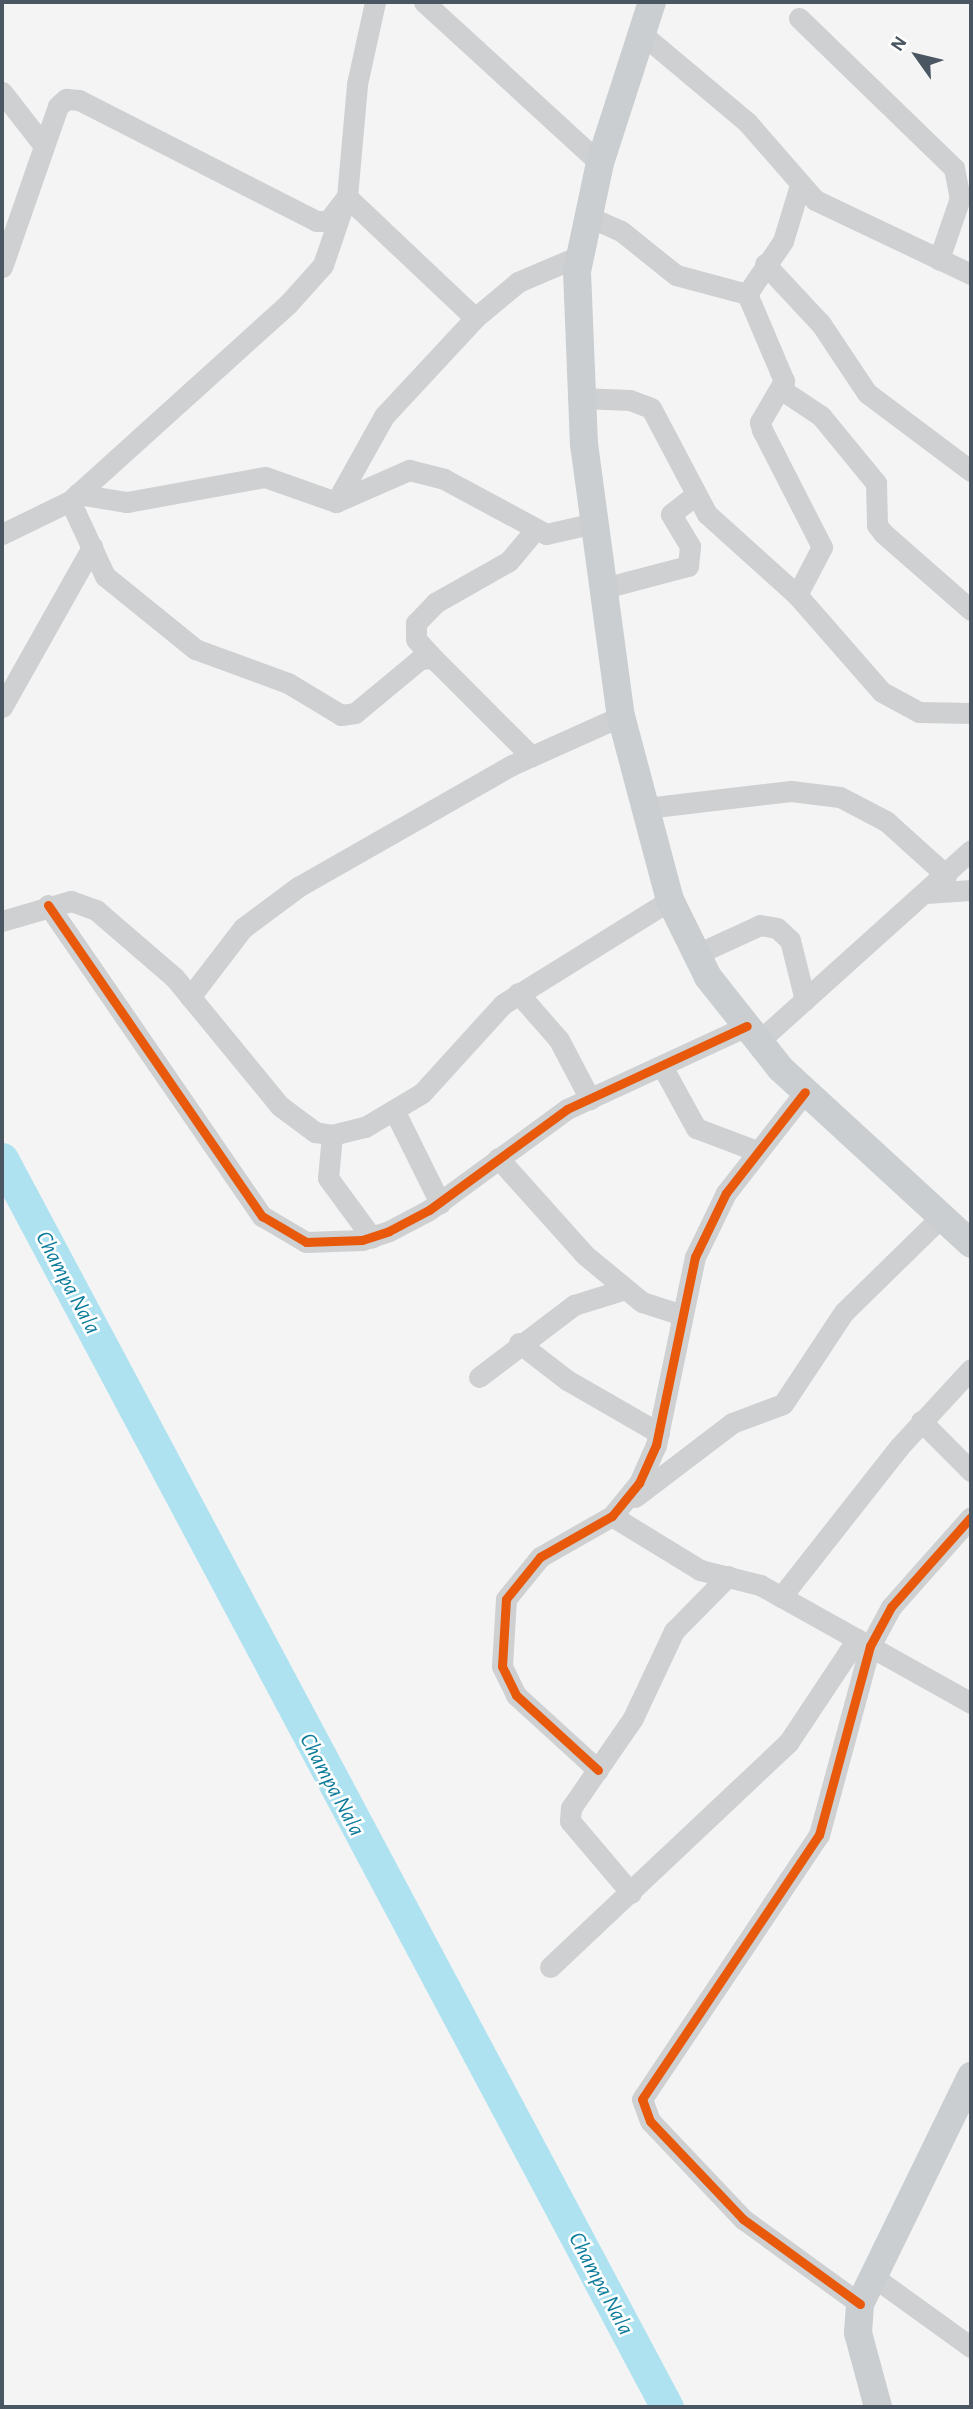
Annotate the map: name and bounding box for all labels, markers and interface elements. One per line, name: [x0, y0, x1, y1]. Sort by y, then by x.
north arrow: [882, 21, 952, 91]
text: N: [888, 33, 911, 55]
water label: Champa Nala: [28, 1227, 106, 1339]
water label: Champa Nala: [292, 1729, 370, 1841]
water label: Champa Nala: [561, 2228, 639, 2340]

